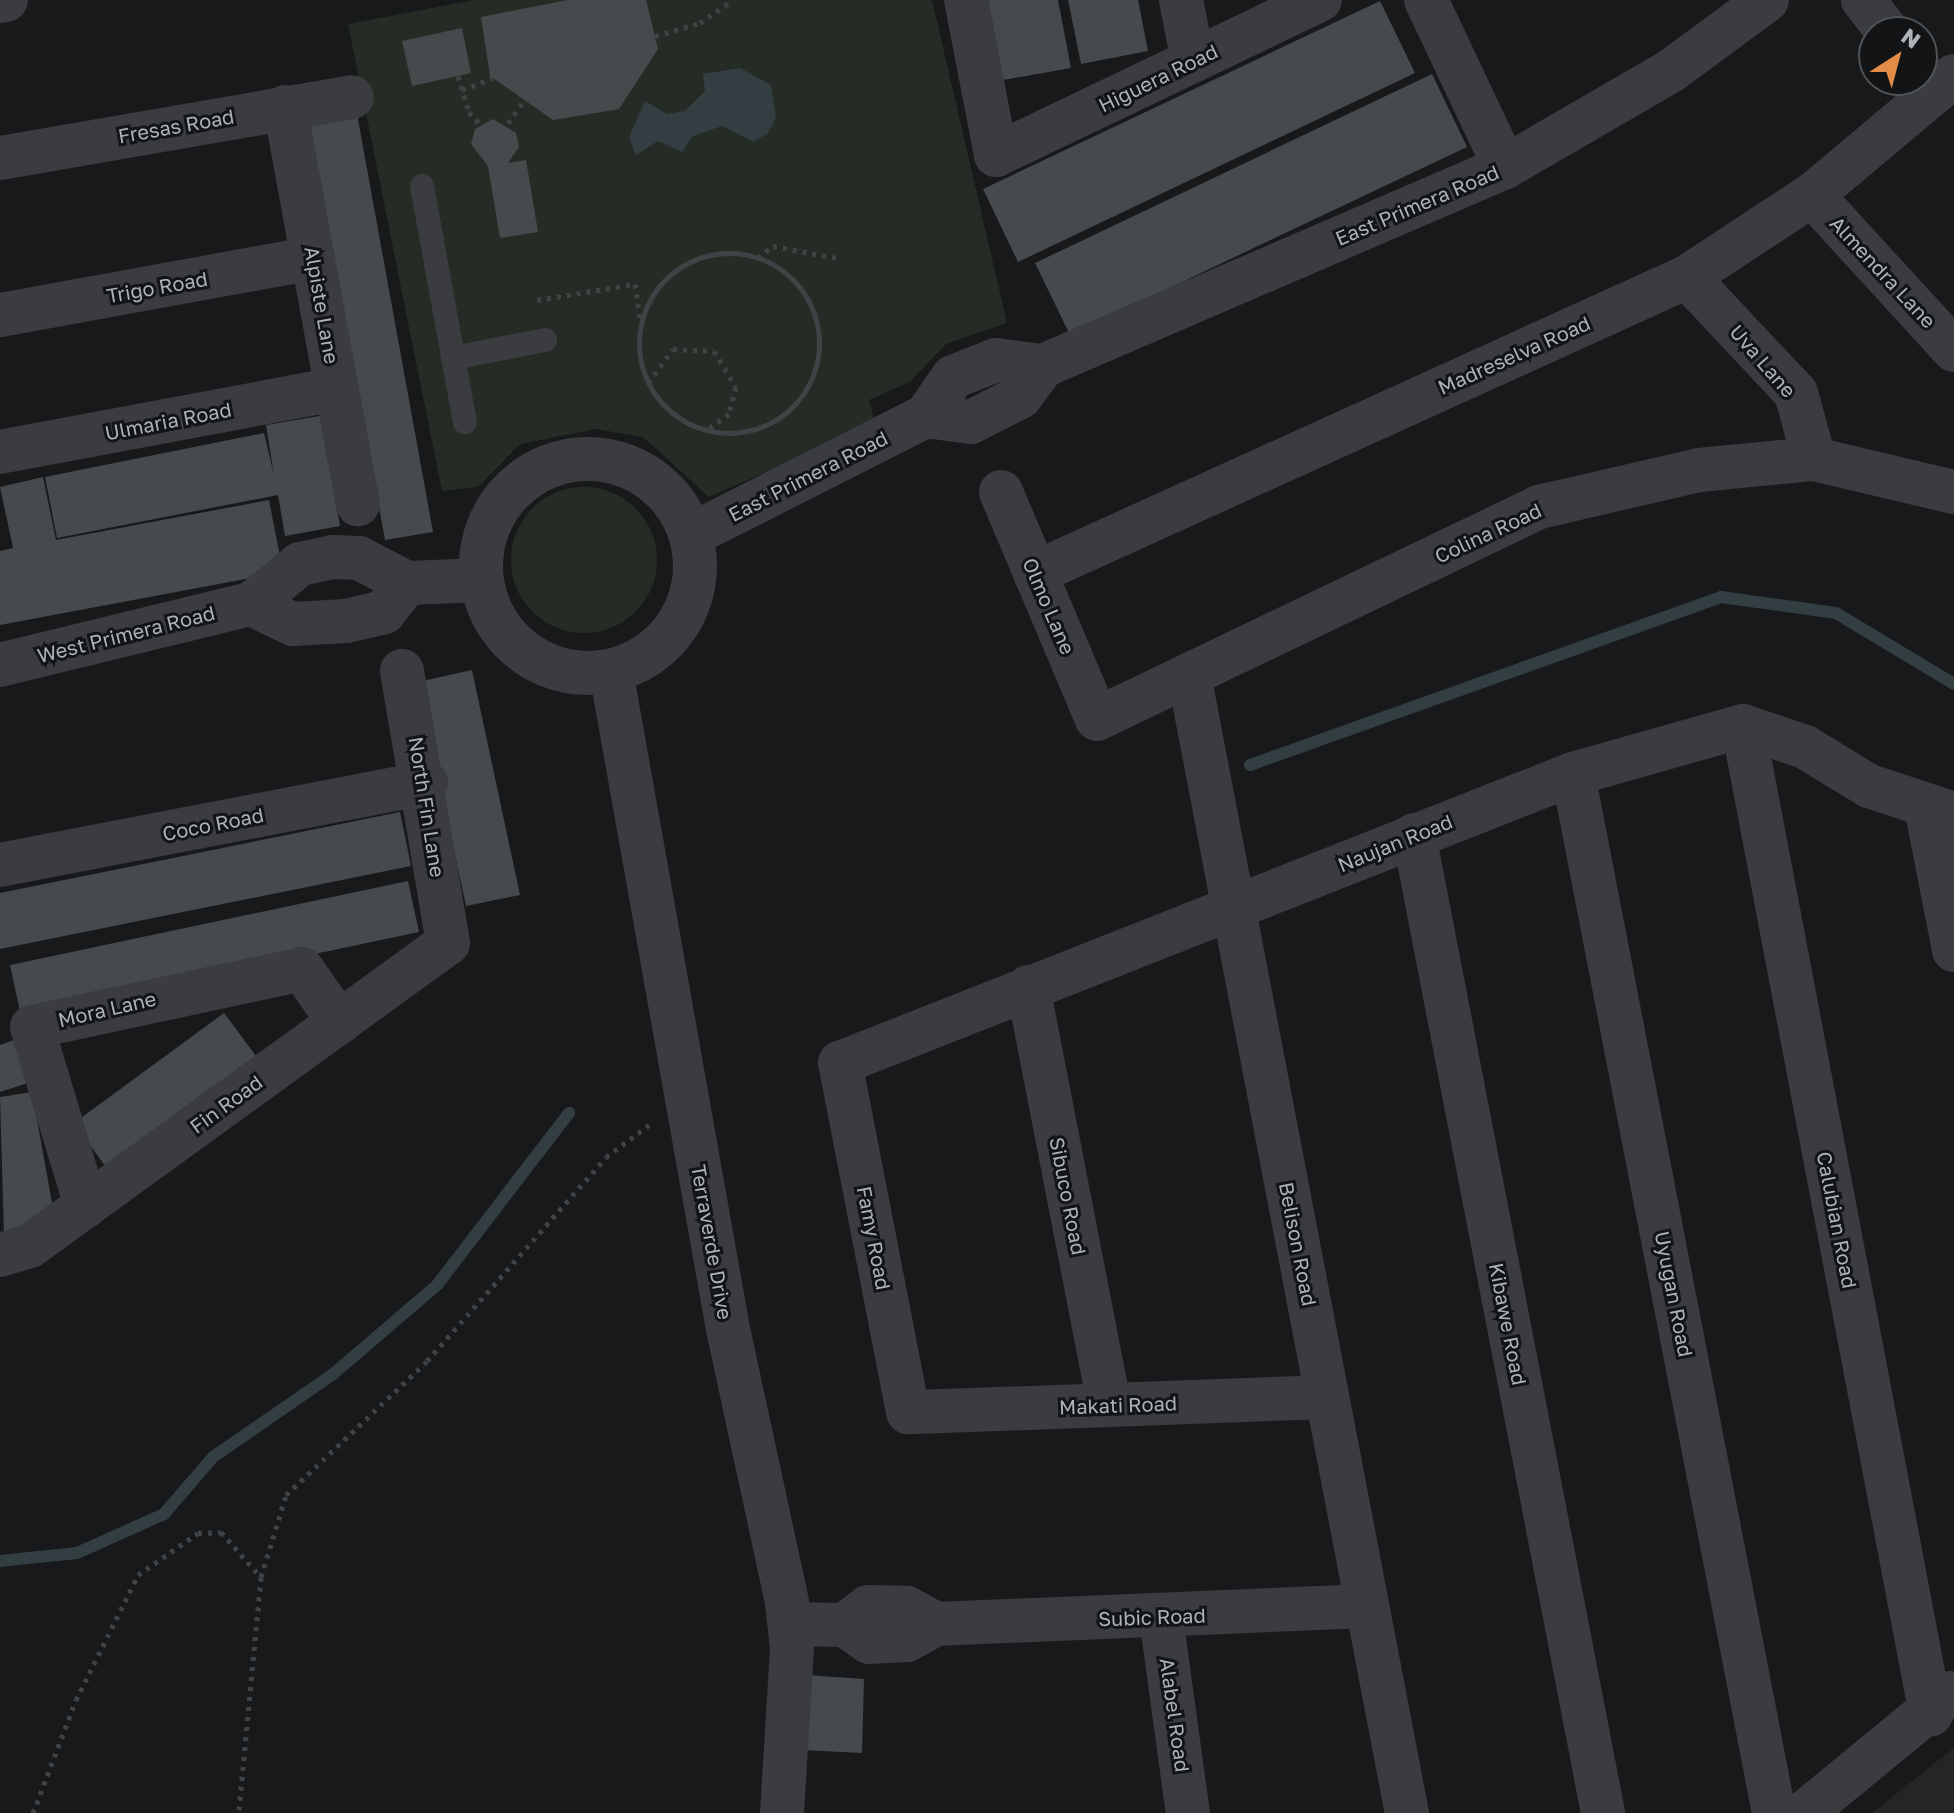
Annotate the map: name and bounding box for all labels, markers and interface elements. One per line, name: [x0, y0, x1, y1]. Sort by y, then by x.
north arrow: [1858, 16, 1938, 96]
text: N: [1897, 22, 1926, 54]
street label: Higuera Road: [1095, 39, 1221, 117]
street label: Fresas Road: [116, 104, 236, 148]
street label: East Primera Road: [1332, 160, 1502, 250]
street label: Almendra Lane: [1825, 211, 1941, 333]
street label: Alpiste Lane: [300, 244, 344, 366]
street label: Trigo Road: [105, 266, 209, 308]
street label: Madreselva Road: [1434, 311, 1594, 399]
street label: Uva Lane: [1725, 320, 1801, 402]
street label: Ulmaria Road: [103, 397, 233, 445]
street label: East Primera Road: [724, 426, 892, 526]
street label: Colina Road: [1431, 498, 1545, 568]
street label: Olmo Lane: [1018, 554, 1080, 658]
street label: West Primera Road: [35, 600, 217, 668]
street label: North Fin Lane: [404, 735, 450, 879]
street label: Coco Road: [160, 802, 266, 846]
street label: Naujan Road: [1334, 809, 1456, 877]
street label: Mora Lane: [56, 986, 158, 1032]
street label: Fin Road: [185, 1070, 267, 1138]
street label: Sibuco Road: [1045, 1135, 1091, 1257]
street label: Calubian Road: [1812, 1150, 1862, 1290]
street label: Terraverde Drive: [687, 1163, 737, 1321]
street label: Belison Road: [1274, 1180, 1322, 1308]
street label: Famy Road: [852, 1184, 896, 1292]
street label: Uyugan Road: [1650, 1229, 1698, 1359]
street label: Kibawe Road: [1484, 1261, 1532, 1387]
street label: Makati Road: [1059, 1391, 1177, 1419]
street label: Subic Road: [1098, 1603, 1206, 1631]
street label: Alabel Road: [1155, 1656, 1195, 1774]

